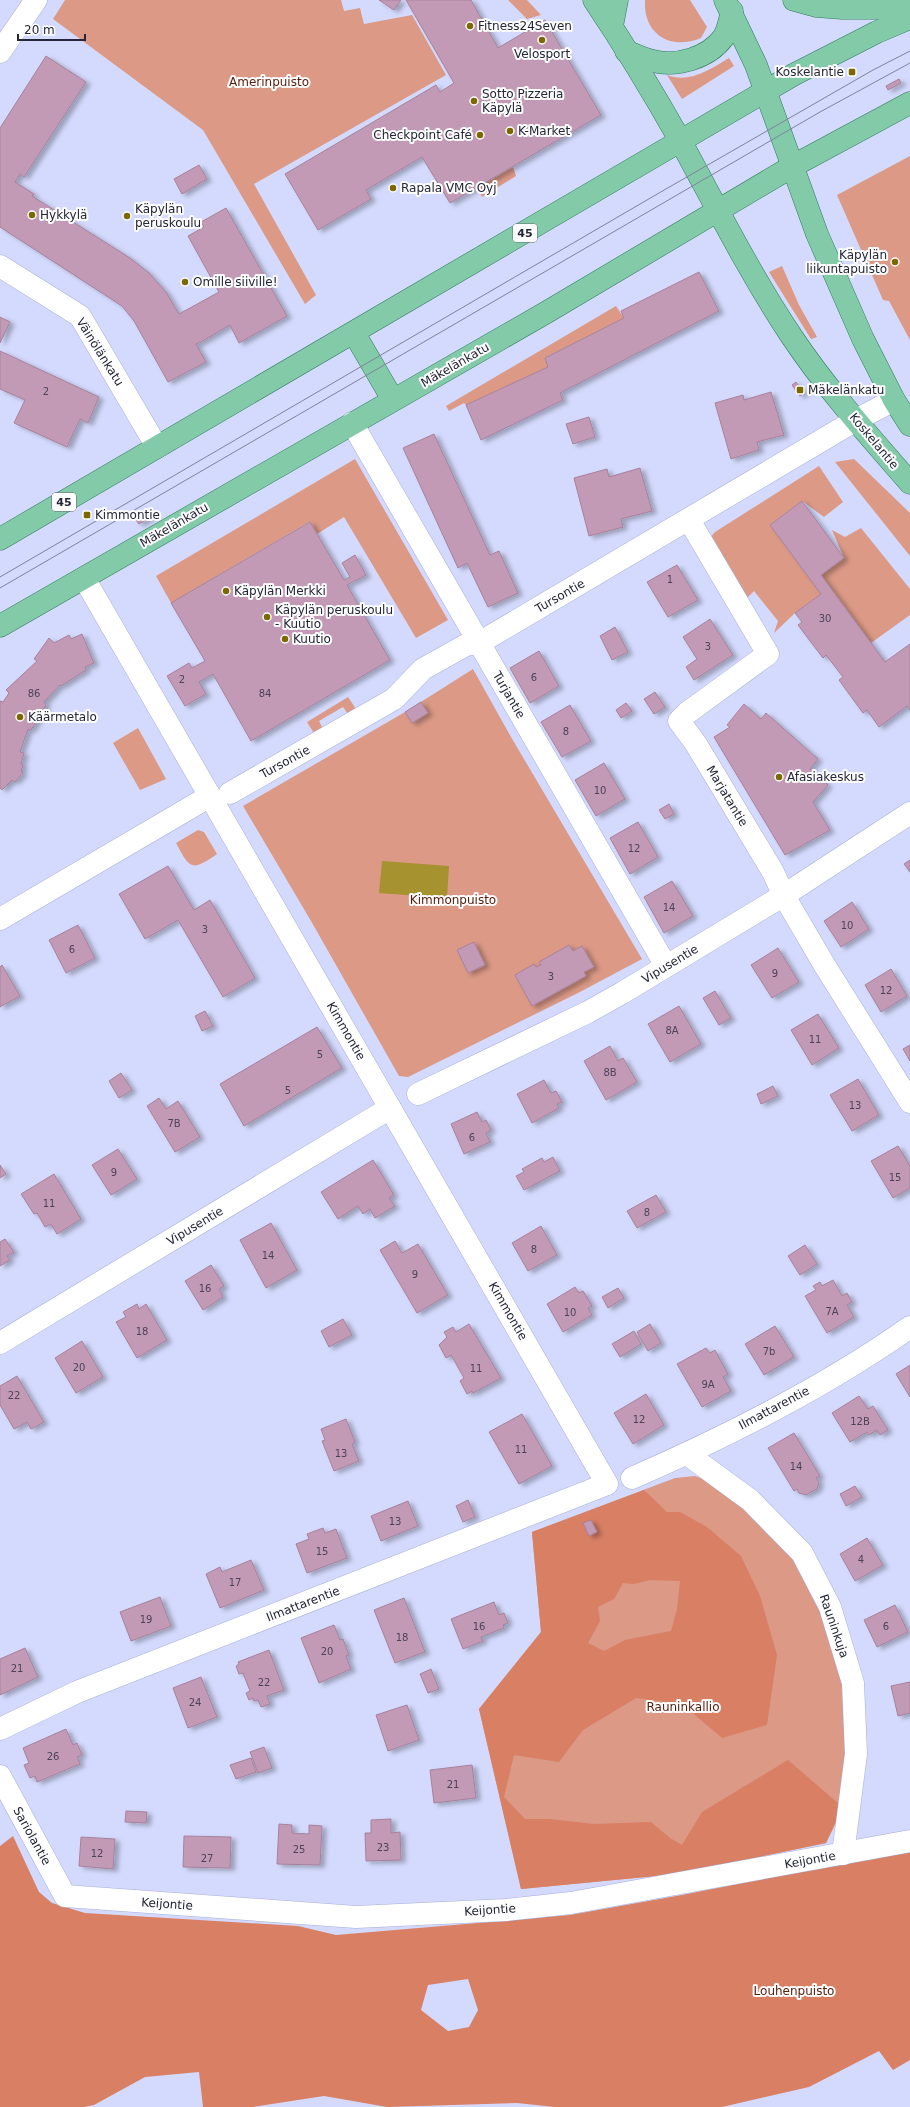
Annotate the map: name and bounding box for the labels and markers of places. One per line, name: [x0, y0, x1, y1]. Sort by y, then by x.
place label: Fitness24Seven: [478, 19, 572, 33]
marker: Fitness24Seven: [465, 21, 475, 31]
marker: Velosport: [537, 35, 547, 45]
place label: Velosport: [514, 47, 570, 61]
place label: Koskelantie: [776, 65, 844, 79]
marker: Koskelantie: [847, 67, 857, 77]
place label: Sotto Pizzeria Käpylä: [482, 87, 563, 115]
marker: Sotto Pizzeria Käpylä: [469, 96, 479, 106]
place label: K-Market: [518, 124, 570, 138]
marker: K-Market: [505, 126, 515, 136]
place label: Checkpoint Café: [373, 128, 472, 142]
marker: Checkpoint Café: [475, 130, 485, 140]
place label: Rapala VMC Oyj: [401, 181, 497, 195]
marker: Rapala VMC Oyj: [388, 183, 398, 193]
place label: Käpylän peruskoulu: [135, 202, 201, 230]
place label: Hykkylä: [40, 208, 87, 222]
marker: Hykkylä: [27, 210, 37, 220]
marker: Käpylän peruskoulu: [122, 211, 132, 221]
place label: Käpylän liikuntapuisto: [806, 248, 887, 276]
marker: Käpylän liikuntapuisto: [890, 257, 900, 267]
place label: Omille siiville!: [193, 275, 278, 289]
marker: Omille siiville!: [180, 277, 190, 287]
place label: Mäkelänkatu: [808, 383, 884, 397]
marker: Mäkelänkatu: [795, 385, 805, 395]
place label: Kimmontie: [95, 508, 160, 522]
marker: Kimmontie: [82, 510, 92, 520]
place label: Käpylän Merkki: [234, 584, 326, 598]
marker: Käpylän Merkki: [221, 586, 231, 596]
place label: Käpylän peruskoulu - Kuutio: [275, 603, 393, 631]
marker: Käpylän peruskoulu - Kuutio: [262, 612, 272, 622]
place label: Kuutio: [293, 632, 331, 646]
marker: Kuutio: [280, 634, 290, 644]
place label: Käärmetalo: [28, 710, 97, 724]
marker: Käärmetalo: [15, 712, 25, 722]
place label: Afasiakeskus: [787, 770, 864, 784]
marker: Afasiakeskus: [774, 772, 784, 782]

